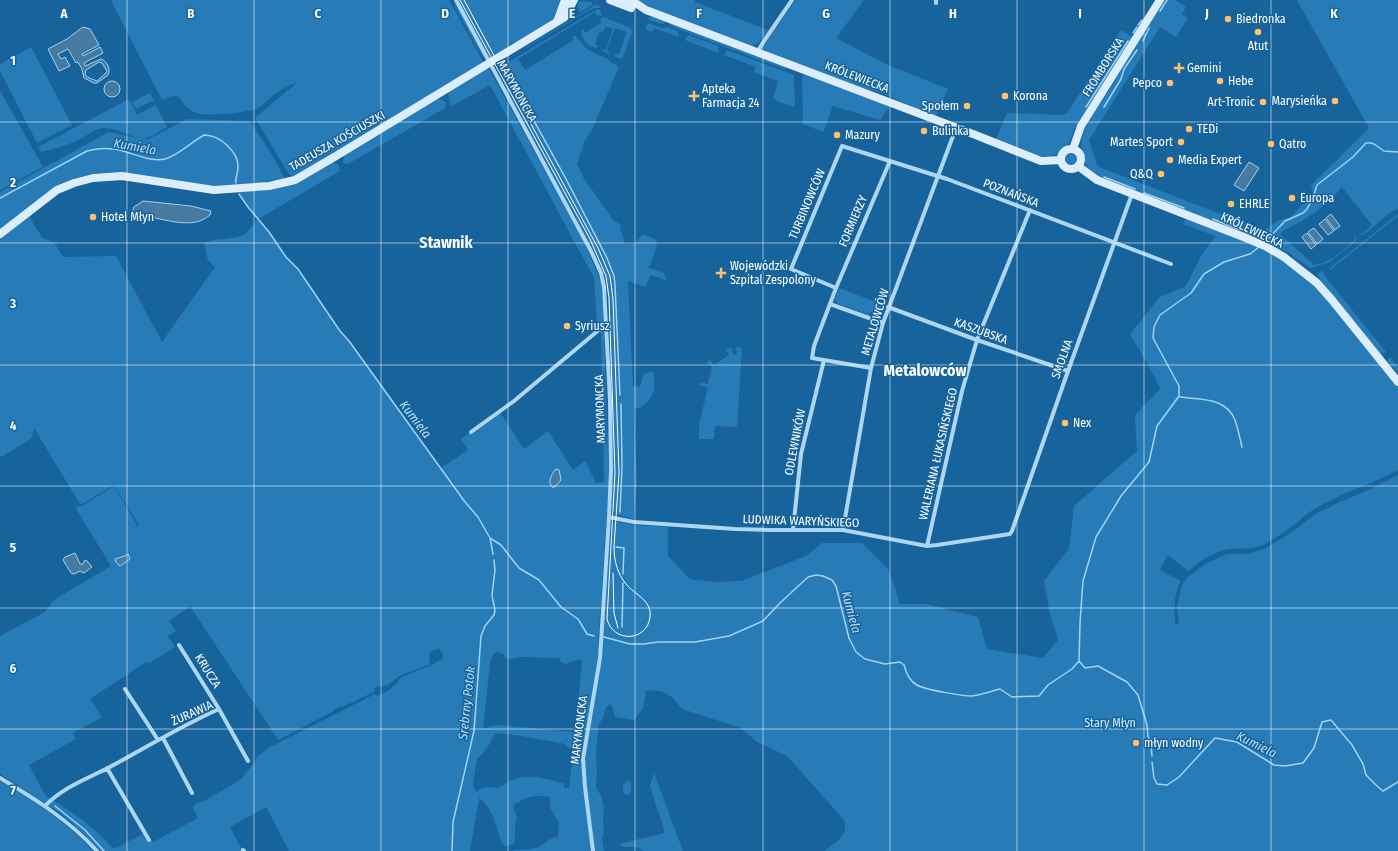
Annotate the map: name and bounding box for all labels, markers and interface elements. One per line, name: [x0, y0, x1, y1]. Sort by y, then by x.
text: A: [59, 6, 68, 21]
text: B: [187, 6, 195, 21]
text: C: [315, 6, 322, 21]
text: D: [441, 6, 449, 21]
text: E: [569, 6, 575, 21]
text: F: [696, 6, 702, 21]
text: G: [822, 6, 830, 21]
text: H: [949, 6, 957, 21]
text: I: [1078, 6, 1082, 21]
text: J: [1204, 6, 1209, 21]
text: K: [1330, 6, 1338, 21]
place label: Biedronka: [1236, 12, 1286, 26]
marker: Biedronka: [1223, 14, 1233, 24]
marker: Atut: [1253, 27, 1263, 37]
street label: FROMBORSKA: [1079, 34, 1127, 99]
place label: Atut: [1248, 39, 1268, 53]
text: 1: [10, 53, 16, 68]
street label: MARYMONCKA: [494, 57, 540, 125]
street label: KRÓLEWIECKA: [823, 57, 892, 96]
place label: Gemini: [1187, 61, 1221, 75]
marker: Gemini: [1174, 63, 1184, 73]
place label: Hebe: [1228, 74, 1254, 88]
place label: Pepco: [1133, 76, 1162, 90]
marker: Hebe: [1215, 76, 1225, 86]
marker: Pepco: [1165, 78, 1175, 88]
place label: Apteka Farmacja 24: [702, 82, 760, 110]
place label: Korona: [1013, 89, 1048, 103]
marker: Apteka Farmacja 24: [689, 91, 699, 101]
marker: Korona: [1000, 91, 1010, 101]
place label: Marysieńka: [1271, 94, 1327, 108]
place label: Art-Tronic: [1207, 95, 1255, 109]
marker: Marysieńka: [1330, 96, 1340, 106]
marker: Art-Tronic: [1258, 97, 1268, 107]
place label: Społem: [922, 99, 959, 113]
marker: Społem: [962, 101, 972, 111]
street label: TADEUSZA KOŚCIUSZKI: [286, 107, 387, 174]
place label: TEDi: [1197, 122, 1218, 136]
place label: Bulinka: [932, 124, 969, 138]
marker: TEDi: [1184, 124, 1194, 134]
marker: Bulinka: [919, 126, 929, 136]
place label: Mazury: [845, 128, 881, 142]
marker: Mazury: [832, 130, 842, 140]
water label: Kumiela: [112, 135, 158, 158]
place label: Martes Sport: [1110, 135, 1173, 149]
marker: Martes Sport: [1176, 137, 1186, 147]
place label: Qatro: [1279, 137, 1306, 151]
marker: Qatro: [1266, 139, 1276, 149]
place label: Media Expert: [1178, 153, 1242, 167]
marker: Media Expert: [1165, 155, 1175, 165]
street label: TURBINOWCÓW: [785, 166, 828, 241]
place label: Q&Q: [1130, 167, 1153, 181]
marker: Q&Q: [1156, 169, 1166, 179]
text: 2: [9, 175, 16, 190]
street label: POZNAŃSKA: [981, 175, 1042, 210]
place label: Europa: [1300, 191, 1334, 205]
street label: FORMIERZY: [836, 193, 870, 249]
marker: Europa: [1287, 193, 1297, 203]
place label: EHRLE: [1239, 197, 1270, 211]
marker: EHRLE: [1226, 199, 1236, 209]
street label: KRÓLEWIECKA: [1218, 208, 1287, 251]
place label: Hotel Młyn: [101, 210, 154, 224]
marker: Hotel Młyn: [88, 212, 98, 222]
district label: Stawnik: [419, 233, 474, 252]
place label: Wojewódzki Szpital Zespolony: [730, 259, 816, 287]
marker: Wojewódzki Szpital Zespolony: [715, 267, 727, 279]
street label: METALOWCÓW: [857, 287, 892, 357]
text: 3: [9, 296, 16, 311]
street label: KASZUBSKA: [952, 315, 1010, 347]
place label: Syriusz: [575, 319, 610, 333]
marker: Syriusz: [562, 321, 572, 331]
street label: SMOLNA: [1048, 337, 1076, 381]
district label: Metalowców: [884, 361, 966, 380]
street label: MARYMONCKA: [592, 374, 608, 444]
street label: WALERIANA ŁUKASIŃSKIEGO: [915, 386, 960, 522]
water label: Kumiela: [397, 398, 435, 441]
street label: ODLEWNIKÓW: [781, 407, 808, 477]
place label: Nex: [1073, 416, 1092, 430]
text: 4: [10, 418, 17, 433]
marker: Nex: [1060, 418, 1070, 428]
street label: LUDWIKA WARYŃSKIEGO: [742, 511, 860, 530]
text: 5: [10, 540, 16, 555]
water label: Kumiela: [839, 589, 864, 635]
street label: KRUCZA: [192, 651, 224, 691]
text: 6: [10, 661, 17, 676]
water label: Srebrny Potok: [455, 665, 478, 742]
street label: MARYMONCKA: [568, 694, 590, 765]
street label: ŻURAWIA: [169, 696, 216, 728]
park label: Stary Młyn: [1084, 716, 1136, 730]
water label: Kumiela: [1234, 728, 1280, 761]
place label: młyn wodny: [1144, 736, 1204, 750]
marker: młyn wodny: [1131, 738, 1141, 748]
text: 7: [10, 783, 16, 798]

